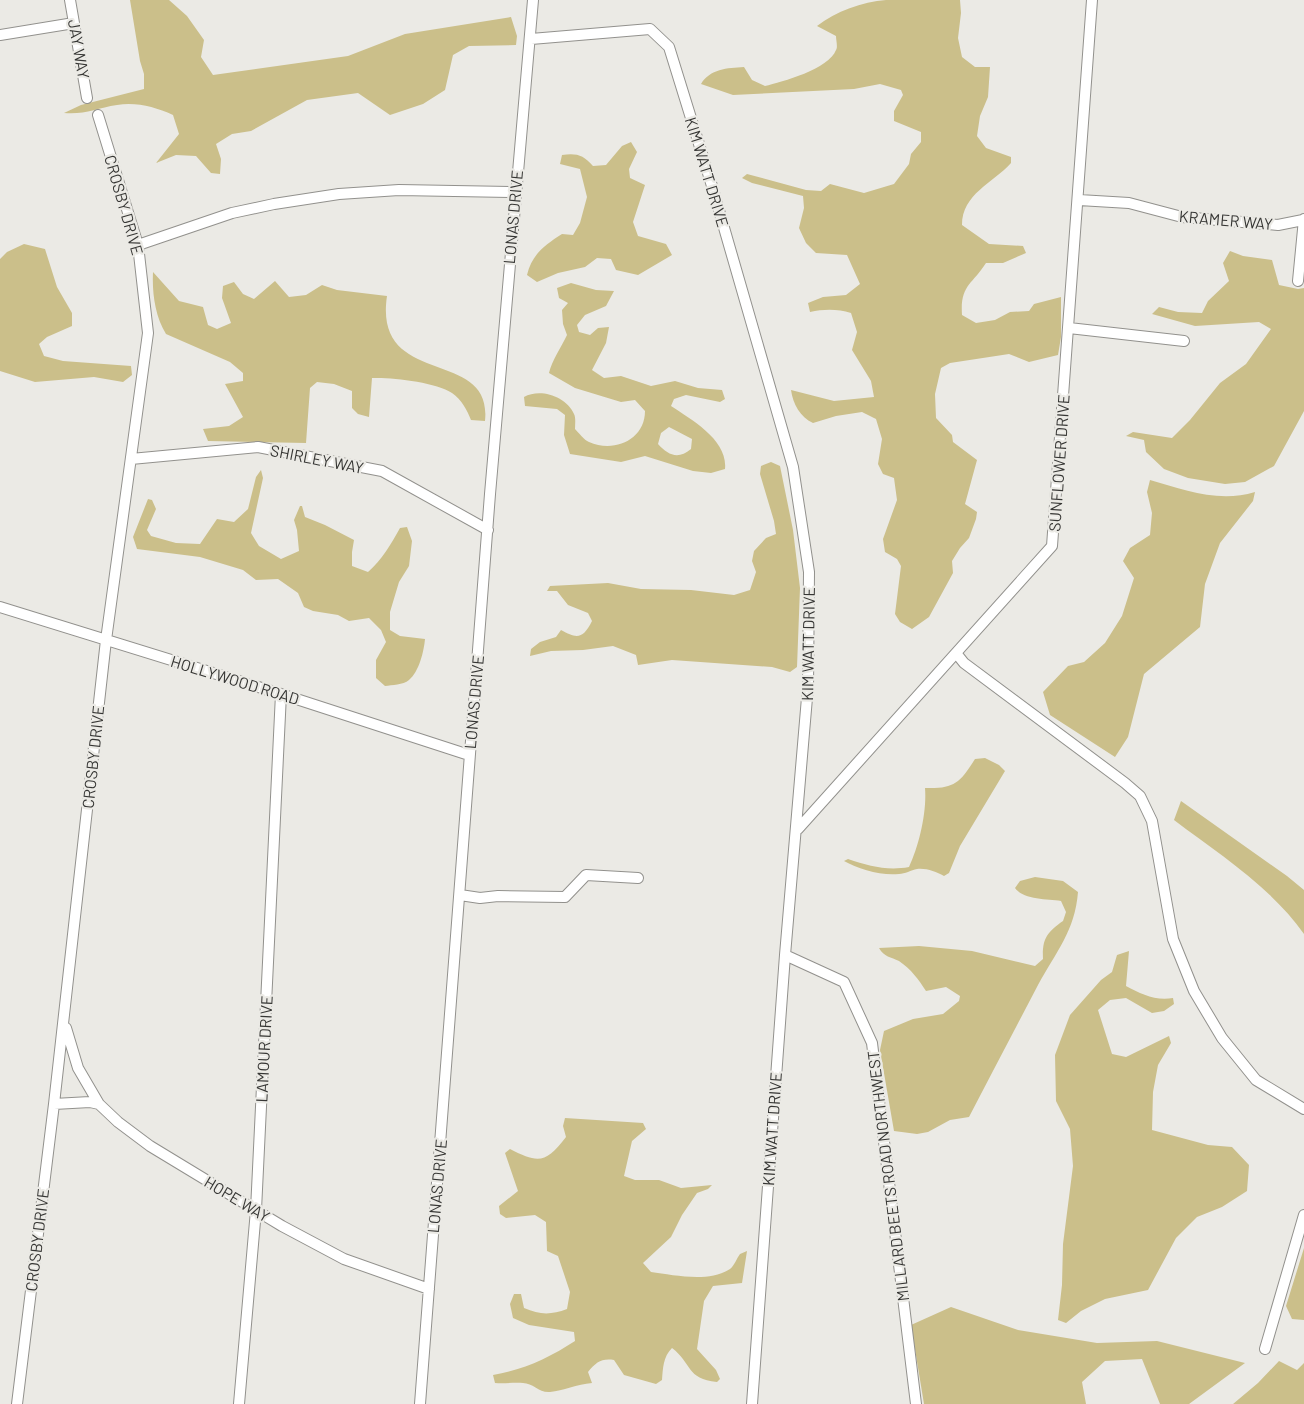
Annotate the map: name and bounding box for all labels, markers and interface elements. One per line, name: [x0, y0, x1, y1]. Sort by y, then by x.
street label: JAY WAY: [65, 18, 94, 80]
street label: KIM WATT DRIVE: [682, 115, 733, 229]
street label: CROSBY DRIVE: [101, 152, 148, 257]
street label: LONAS DRIVE: [499, 169, 526, 265]
street label: KRAMER WAY: [1178, 206, 1274, 233]
street label: SUNFLOWER DRIVE: [1044, 394, 1073, 532]
street label: SHIRLEY WAY: [269, 440, 366, 477]
street label: KIM WATT DRIVE: [797, 587, 818, 701]
street label: HOLLYWOOD ROAD: [169, 651, 302, 708]
street label: LONAS DRIVE: [460, 654, 487, 750]
street label: CROSBY DRIVE: [78, 704, 107, 809]
street label: LAMOUR DRIVE: [251, 995, 276, 1103]
street label: MILLARD BEETS ROAD NORTHWEST: [863, 1050, 912, 1302]
street label: KIM WATT DRIVE: [758, 1071, 785, 1186]
street label: LONAS DRIVE: [423, 1138, 450, 1234]
street label: HOPE WAY: [201, 1172, 273, 1226]
street label: CROSBY DRIVE: [21, 1187, 52, 1292]

